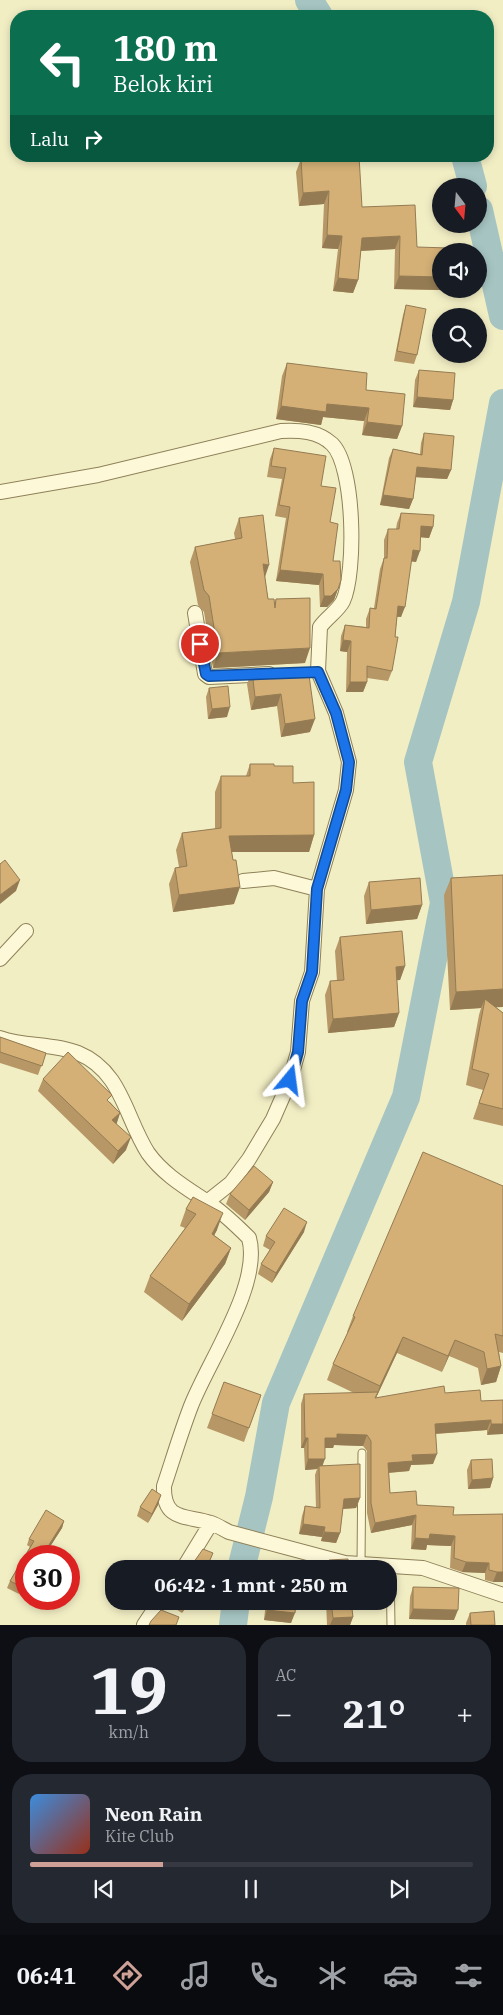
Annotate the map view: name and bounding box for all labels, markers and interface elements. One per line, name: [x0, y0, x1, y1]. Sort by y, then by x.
text: 180 m: [113, 25, 218, 71]
icon: left: [30, 30, 95, 95]
text: Belok kiri: [113, 69, 213, 98]
icon: right: [79, 125, 107, 153]
text: Lalu: [30, 127, 69, 151]
north arrow: [432, 178, 488, 232]
map controls: [432, 178, 487, 363]
button: sound: [432, 243, 487, 298]
button: search: [432, 308, 487, 363]
pin: [179, 623, 221, 665]
icon: arrive: [186, 630, 214, 658]
position arrow: [263, 1053, 315, 1105]
speed limit sign: 30: [15, 1545, 80, 1610]
text: 06:42 · 1 mnt · 250 m: [154, 1573, 348, 1597]
text: 19: [90, 1647, 168, 1732]
text: AC: [276, 1665, 296, 1685]
text: 21°: [343, 1689, 406, 1738]
text: −: [276, 1695, 292, 1732]
text: +: [456, 1695, 473, 1732]
text: km/h: [109, 1722, 149, 1742]
text: Neon Rain: [105, 1802, 202, 1826]
text: Kite Club: [105, 1826, 174, 1846]
icon: previous: [90, 1875, 118, 1903]
icon: pause: [237, 1875, 265, 1903]
icon: next: [385, 1875, 413, 1903]
icon: directions: [110, 1958, 145, 1993]
icon: music: [178, 1958, 213, 1993]
icon: phone: [246, 1958, 281, 1993]
icon: climate: [315, 1958, 350, 1993]
icon: car: [383, 1958, 418, 1993]
icon: filters: [451, 1958, 486, 1993]
text: 06:41: [17, 1961, 76, 1990]

